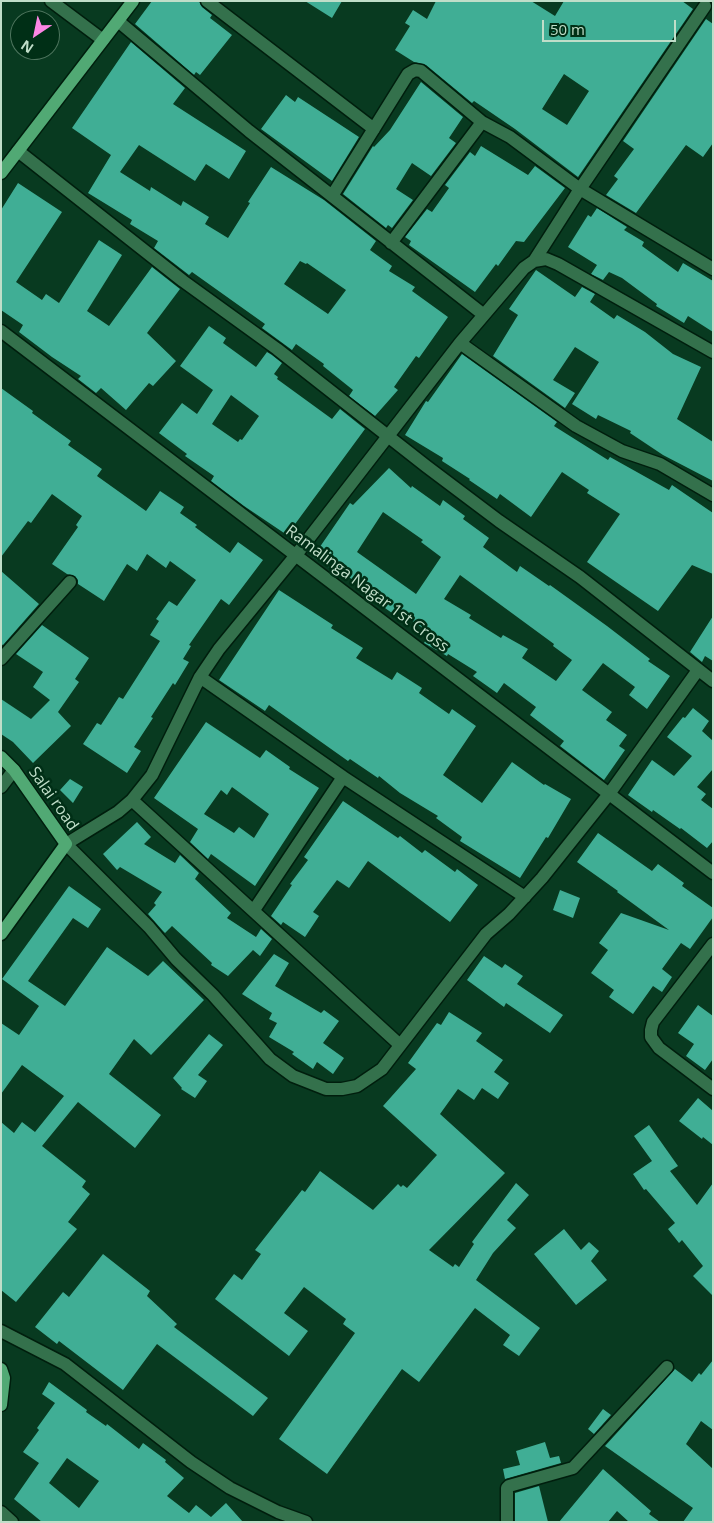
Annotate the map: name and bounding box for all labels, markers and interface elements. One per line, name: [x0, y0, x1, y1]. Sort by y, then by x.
north arrow: [10, 10, 60, 60]
scale bar: [544, 10, 678, 42]
text: 50 m: [550, 19, 585, 39]
text: N: [17, 36, 37, 58]
street label: Ramalinga Nagar 1st Cross: [282, 521, 452, 657]
street label: Salai road: [24, 763, 82, 835]

